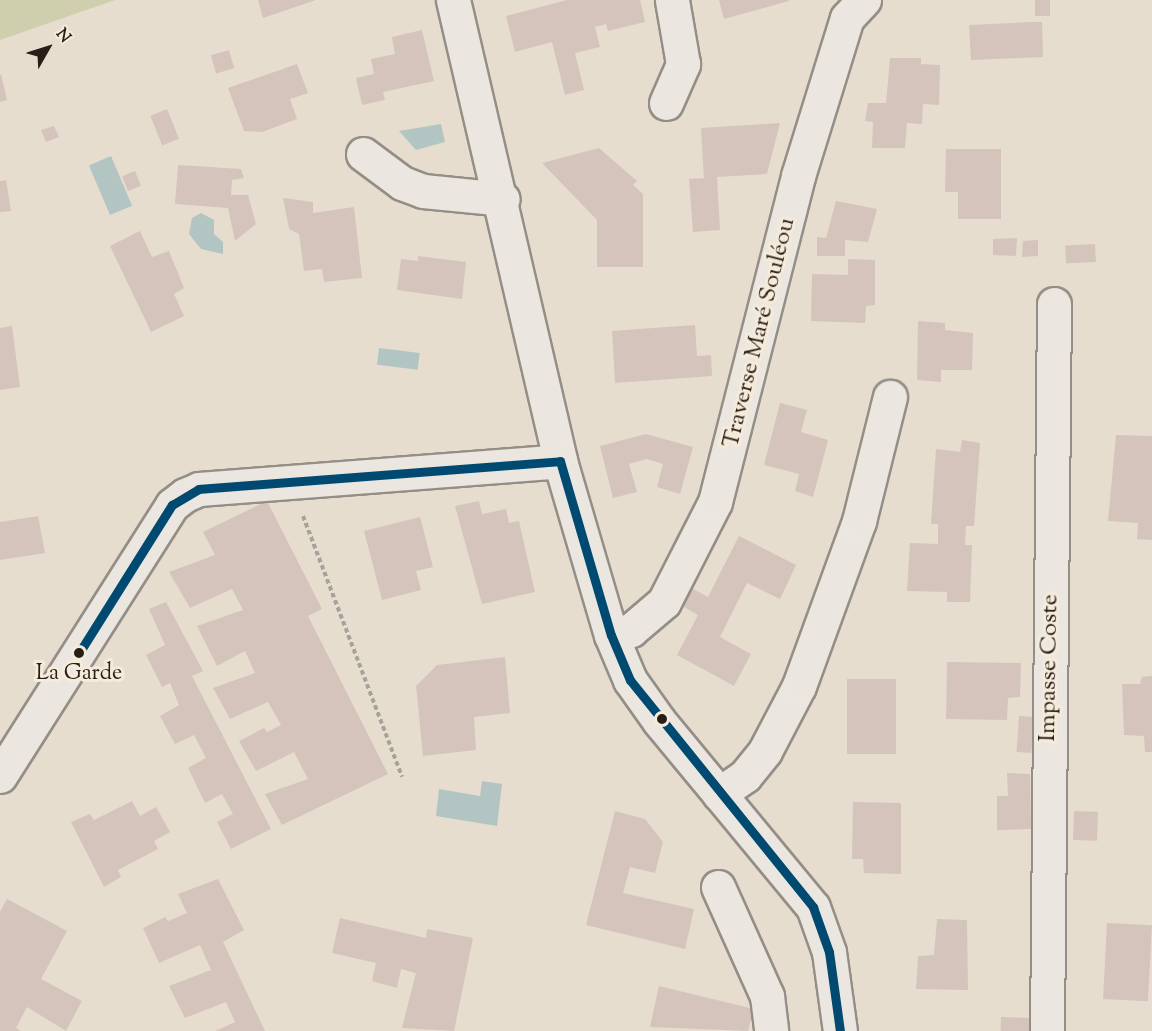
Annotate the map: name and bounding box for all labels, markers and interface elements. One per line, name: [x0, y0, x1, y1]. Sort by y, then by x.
north arrow: [18, 18, 78, 78]
text: N: [49, 24, 75, 49]
street label: Traverse Maré Souléou: [717, 215, 803, 451]
street label: Impasse Coste: [1034, 594, 1066, 742]
marker: La Garde: [73, 647, 85, 659]
place label: La Garde: [36, 662, 122, 688]
unlabelled marker: [656, 713, 668, 725]

